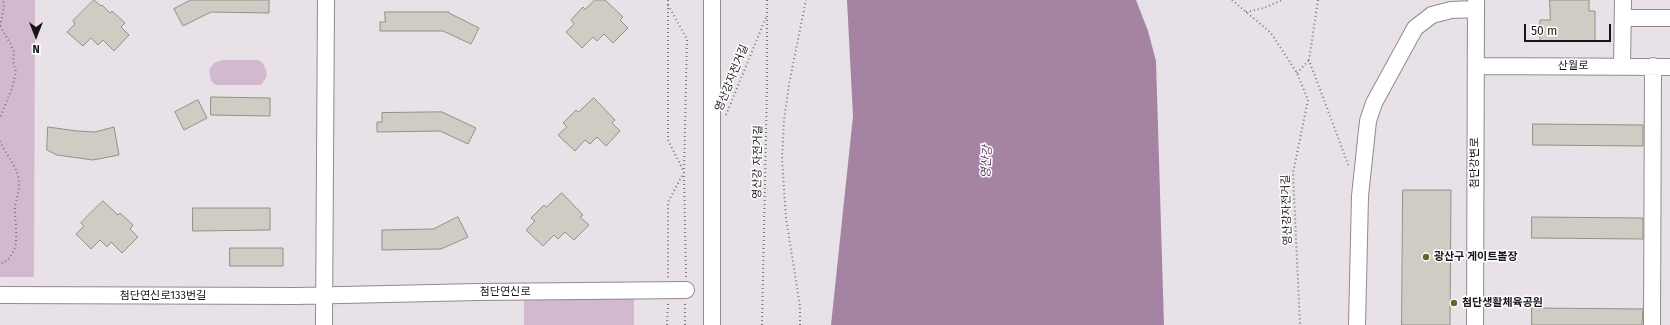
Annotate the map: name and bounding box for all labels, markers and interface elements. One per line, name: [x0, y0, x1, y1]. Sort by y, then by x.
north arrow: [16, 16, 56, 56]
scale bar: [1526, 16, 1613, 42]
text: 50 m: [1531, 24, 1557, 38]
text: N: [32, 42, 40, 55]
street label: 영산강자전거길: [713, 43, 751, 113]
street label: 산월로: [1558, 59, 1588, 73]
street label: 영산강 자전거길: [751, 125, 765, 199]
street label: 첨단강변로: [1468, 138, 1482, 188]
water label: 영산강: [979, 145, 995, 179]
street label: 영산강자전거길: [1279, 174, 1295, 246]
place label: 광산구 게이트볼장: [1434, 250, 1518, 264]
marker: 광산구 게이트볼장: [1421, 252, 1431, 262]
street label: 첨단연신로: [480, 285, 530, 299]
street label: 첨단연신로133번길: [120, 289, 206, 303]
place label: 첨단생활체육공원: [1462, 296, 1543, 310]
marker: 첨단생활체육공원: [1449, 298, 1459, 308]

